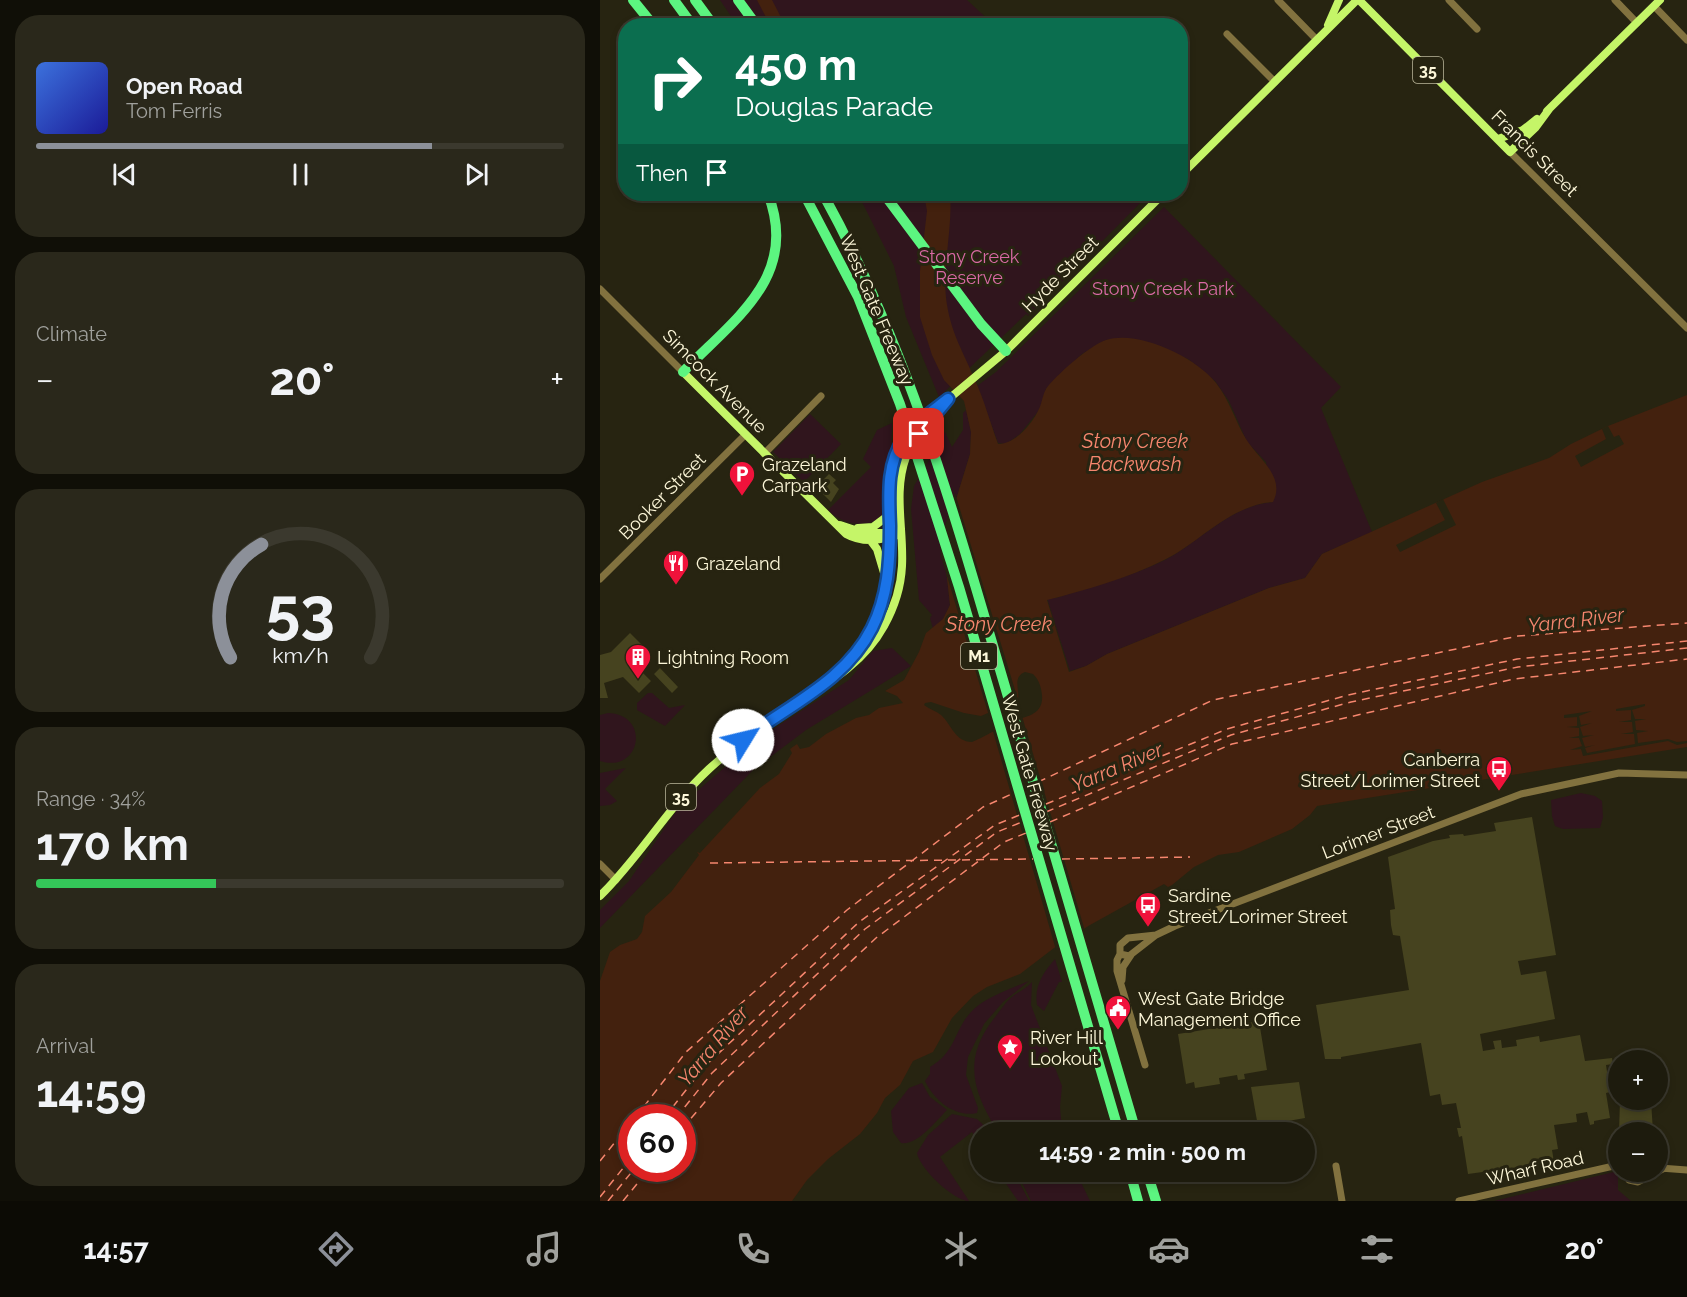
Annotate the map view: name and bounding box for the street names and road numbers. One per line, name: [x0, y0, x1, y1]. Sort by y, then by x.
road number: 35: [1413, 57, 1443, 83]
street label: Francis Street: [1487, 105, 1583, 201]
street label: West Gate Freeway: [836, 231, 918, 389]
street label: Hyde Street: [1018, 232, 1102, 316]
street label: Simcock Avenue: [659, 325, 772, 438]
street label: Booker Street: [614, 448, 710, 544]
road number: M1: [961, 643, 997, 669]
street label: West Gate Freeway: [998, 692, 1062, 854]
road number: 35: [666, 784, 696, 810]
street label: Lorimer Street: [1319, 801, 1437, 863]
street label: Wharf Road: [1485, 1147, 1585, 1189]

